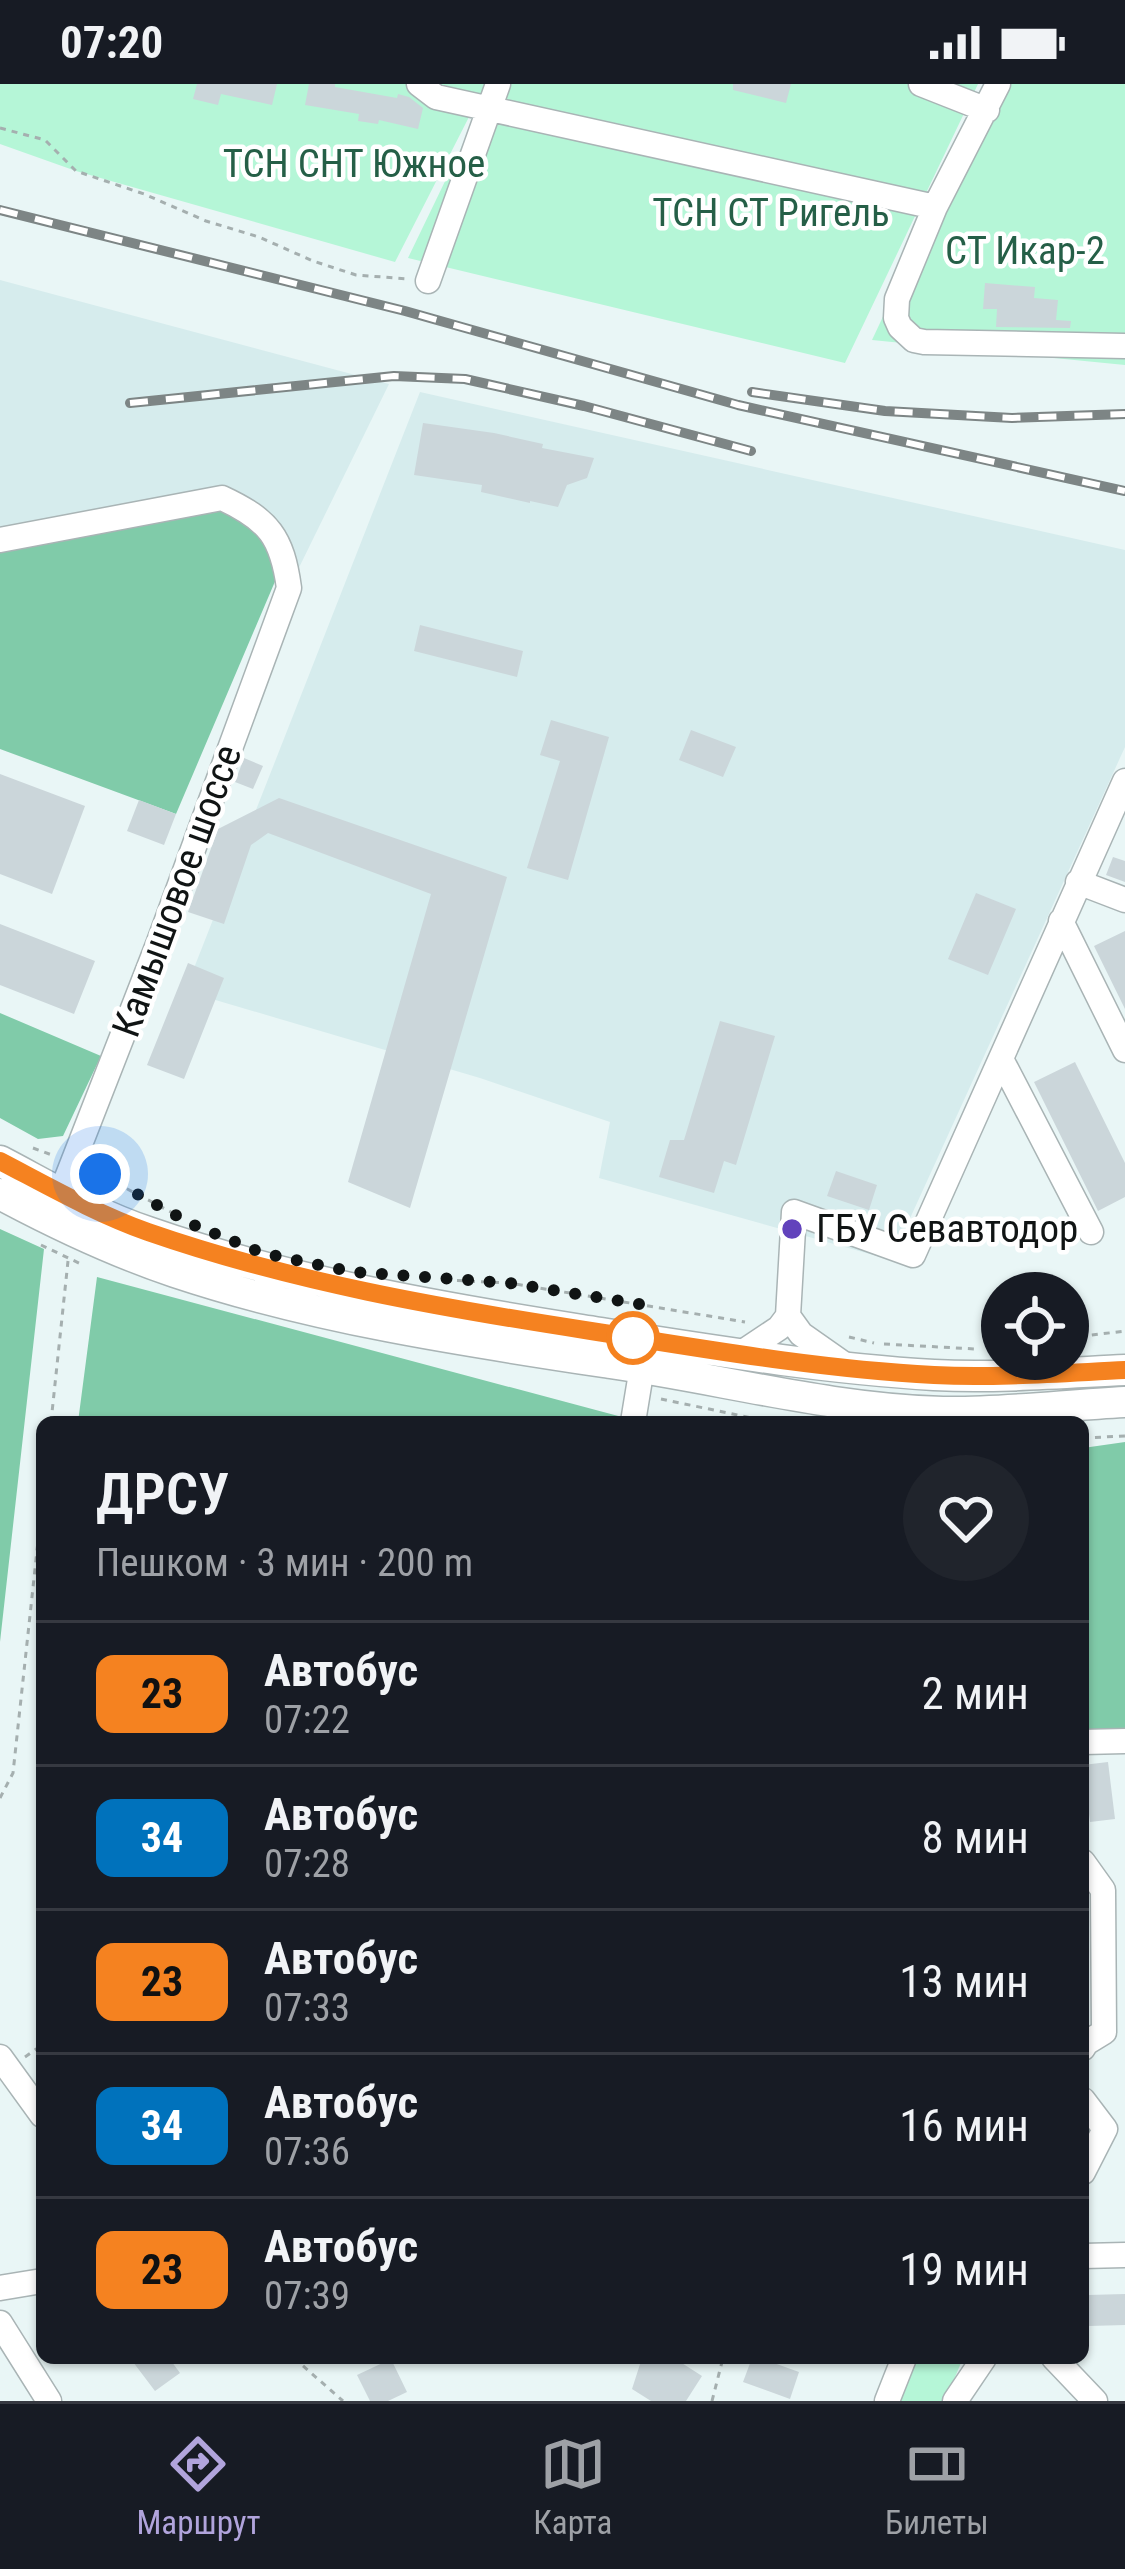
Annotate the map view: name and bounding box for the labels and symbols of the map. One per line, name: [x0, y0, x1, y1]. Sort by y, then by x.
park label: ТСН СНТ Южное: [223, 141, 485, 187]
park label: ТСН СТ Ригель: [652, 190, 890, 236]
park label: СТ Икар-2: [945, 228, 1105, 274]
street label: Камышовое шоссе: [103, 739, 251, 1043]
your location: [70, 1144, 130, 1204]
place label: ГБУ Севавтодор: [816, 1206, 1078, 1252]
marker: ГБУ Севавтодор: [779, 1216, 805, 1242]
unlabelled marker: [608, 1313, 658, 1363]

